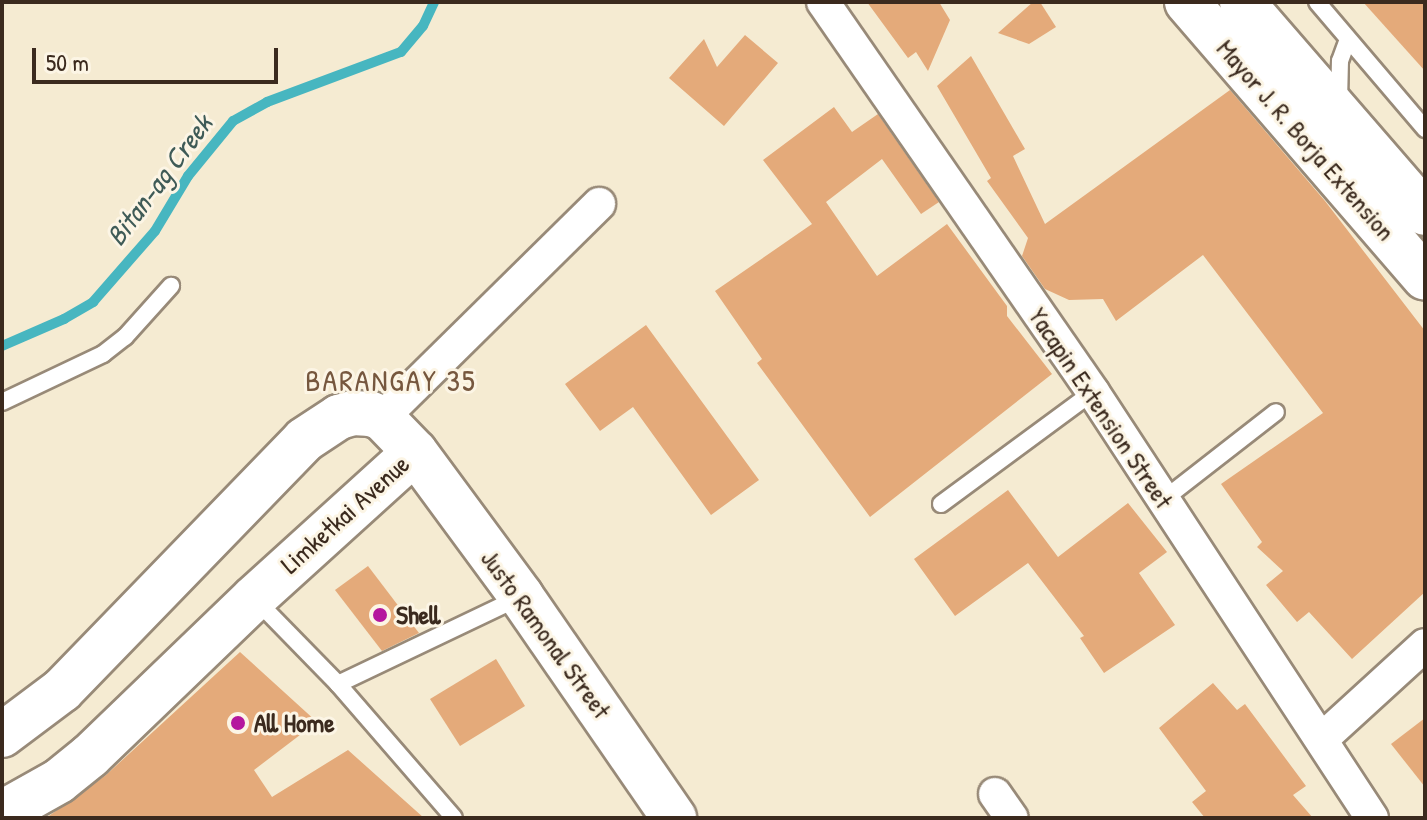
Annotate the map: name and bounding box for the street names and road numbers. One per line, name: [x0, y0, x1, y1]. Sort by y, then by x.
street label: Mayor J. R. Borja Extension: [1210, 33, 1402, 247]
street label: Yacapin Extension Street: [1022, 302, 1180, 514]
street label: Limketkai Avenue: [274, 448, 416, 580]
street label: Justo Ramonal Street: [474, 544, 618, 724]

